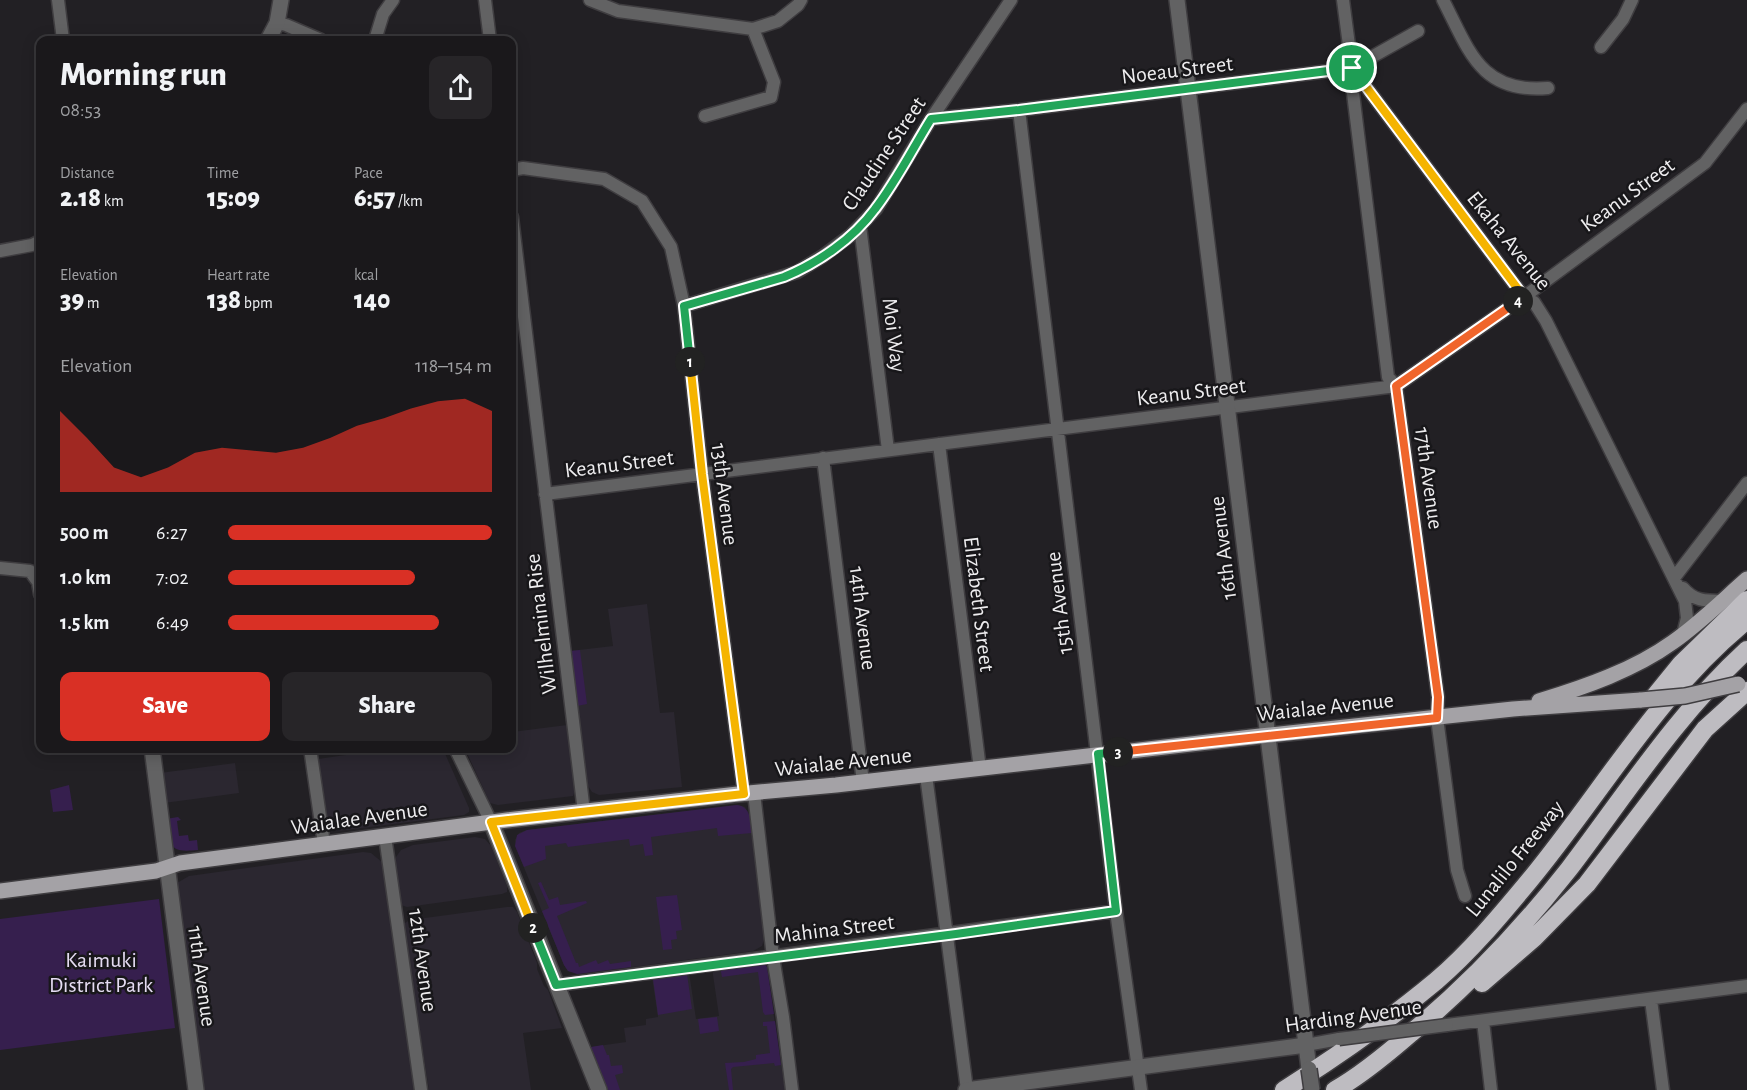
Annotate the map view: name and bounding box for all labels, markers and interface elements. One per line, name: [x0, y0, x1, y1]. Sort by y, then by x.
pin: [1326, 42, 1377, 93]
icon: arrive: [1335, 51, 1368, 84]
street label: Noeau Street: [1120, 52, 1234, 88]
button: share: [429, 56, 492, 119]
text: Morning run: [60, 59, 227, 92]
street label: Claudine Street: [838, 93, 930, 214]
text: 08:53: [60, 100, 101, 120]
street label: Keanu Street: [1577, 154, 1678, 236]
text: Distance: [60, 165, 114, 181]
text: Time: [207, 165, 239, 181]
text: Pace: [354, 165, 383, 181]
text: 2.18: [60, 185, 101, 211]
text: 15:09: [207, 185, 260, 211]
text: 6:57: [354, 185, 395, 211]
street label: Ekaha Avenue: [1463, 187, 1555, 294]
text: km: [101, 193, 124, 209]
text: /km: [395, 193, 423, 209]
text: Elevation: [60, 267, 118, 283]
text: Heart rate: [207, 267, 270, 283]
text: kcal: [354, 267, 378, 283]
pin: 4: [1503, 286, 1533, 316]
text: 39: [60, 287, 84, 313]
text: 138: [207, 287, 241, 313]
text: 140: [354, 287, 390, 313]
text: 4: [1514, 293, 1522, 309]
text: m: [84, 295, 100, 311]
text: bpm: [241, 295, 273, 311]
street label: Moi Way: [879, 297, 910, 374]
pin: 1: [675, 347, 705, 377]
text: 1: [687, 354, 693, 370]
text: Elevation: [60, 356, 132, 376]
text: 118–154 m: [415, 356, 492, 376]
street label: Keanu Street: [1135, 374, 1247, 410]
street label: 17th Avenue: [1411, 426, 1447, 531]
street label: 13th Avenue: [708, 442, 742, 547]
street label: Keanu Street: [563, 446, 675, 482]
street label: 16th Avenue: [1206, 495, 1240, 601]
text: 500 m: [60, 523, 109, 543]
text: 6:27: [156, 523, 187, 543]
street label: Elizabeth Street: [960, 535, 998, 673]
street label: 15th Avenue: [1042, 550, 1076, 655]
street label: Wilhelmina Rise: [521, 552, 561, 695]
street label: 14th Avenue: [846, 565, 880, 671]
text: 1.0 km: [60, 568, 111, 588]
text: 7:02: [156, 568, 189, 588]
text: 1.5 km: [60, 613, 109, 633]
text: 6:49: [156, 613, 189, 633]
button: Save: [60, 672, 270, 741]
button: Share: [282, 672, 492, 741]
street label: Waialae Avenue: [1256, 689, 1395, 725]
pin: 3: [1103, 737, 1133, 767]
street label: Waialae Avenue: [774, 744, 913, 780]
text: 3: [1115, 744, 1121, 760]
street label: Lunalilo Freeway: [1462, 796, 1568, 921]
street label: Waialae Avenue: [289, 798, 429, 838]
street label: 12th Avenue: [405, 907, 441, 1013]
street label: Mahina Street: [773, 911, 896, 947]
pin: 2: [518, 913, 548, 943]
text: 2: [529, 920, 537, 936]
street label: 11th Avenue: [184, 924, 220, 1028]
park label: Kaimuki District Park: [49, 949, 153, 996]
street label: Harding Avenue: [1283, 995, 1423, 1036]

